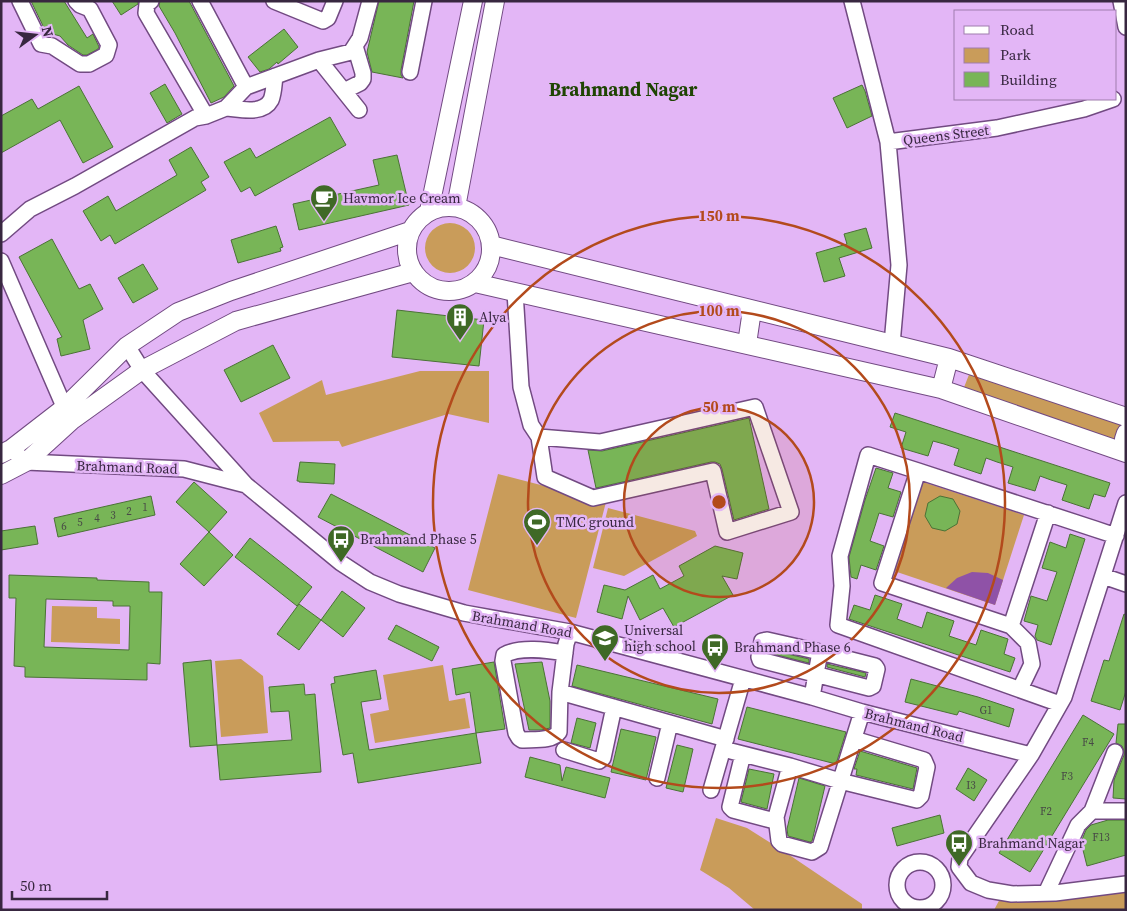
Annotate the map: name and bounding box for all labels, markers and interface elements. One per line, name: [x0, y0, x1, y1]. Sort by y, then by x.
north arrow: [10, 10, 60, 60]
legend: [954, 10, 1117, 100]
text: Road: [1000, 19, 1034, 40]
text: N: [37, 24, 59, 39]
text: Park: [1000, 44, 1032, 65]
text: Building: [1000, 69, 1057, 90]
district label: Brahmand Nagar: [549, 76, 698, 102]
street label: Queens Street: [902, 120, 990, 150]
cafe icon: Havmor Ice Cream: [309, 183, 339, 222]
place label: Havmor Ice Cream: [343, 188, 461, 208]
text: 150 m: [698, 205, 740, 226]
text: 100 m: [698, 300, 740, 321]
building icon: Alya: [445, 302, 475, 341]
place label: Alya: [479, 307, 507, 327]
text: 50 m: [702, 396, 736, 417]
street label: Brahmand Road: [76, 455, 178, 479]
centre of rings: [710, 493, 728, 511]
house number: 1: [142, 500, 148, 515]
house number: 2: [126, 504, 132, 519]
sports icon: TMC ground: [522, 507, 552, 546]
house number: 3: [110, 508, 116, 523]
house number: 4: [94, 511, 100, 526]
place label: TMC ground: [556, 512, 634, 532]
house number: 5: [77, 515, 83, 530]
house number: 6: [61, 519, 67, 534]
bus stop icon: Brahmand Phase 5: [326, 524, 356, 563]
place label: Brahmand Phase 5: [360, 529, 477, 549]
street label: Brahmand Road: [470, 605, 574, 643]
place label: Universal high school: [624, 620, 696, 656]
school or university icon: Universal high school: [590, 623, 620, 662]
bus stop icon: Brahmand Phase 6: [700, 632, 730, 671]
place label: Brahmand Phase 6: [734, 637, 851, 657]
street label: Brahmand Road: [862, 703, 966, 747]
house number: G1: [979, 703, 993, 718]
house number: F4: [1082, 735, 1094, 750]
house number: F3: [1061, 769, 1073, 784]
house number: I3: [966, 778, 976, 793]
house number: F2: [1040, 804, 1052, 819]
bus stop icon: Brahmand Nagar: [944, 828, 974, 867]
house number: F13: [1092, 830, 1110, 845]
place label: Brahmand Nagar: [978, 833, 1085, 853]
scale bar: [12, 868, 108, 900]
text: 50 m: [20, 875, 52, 896]

